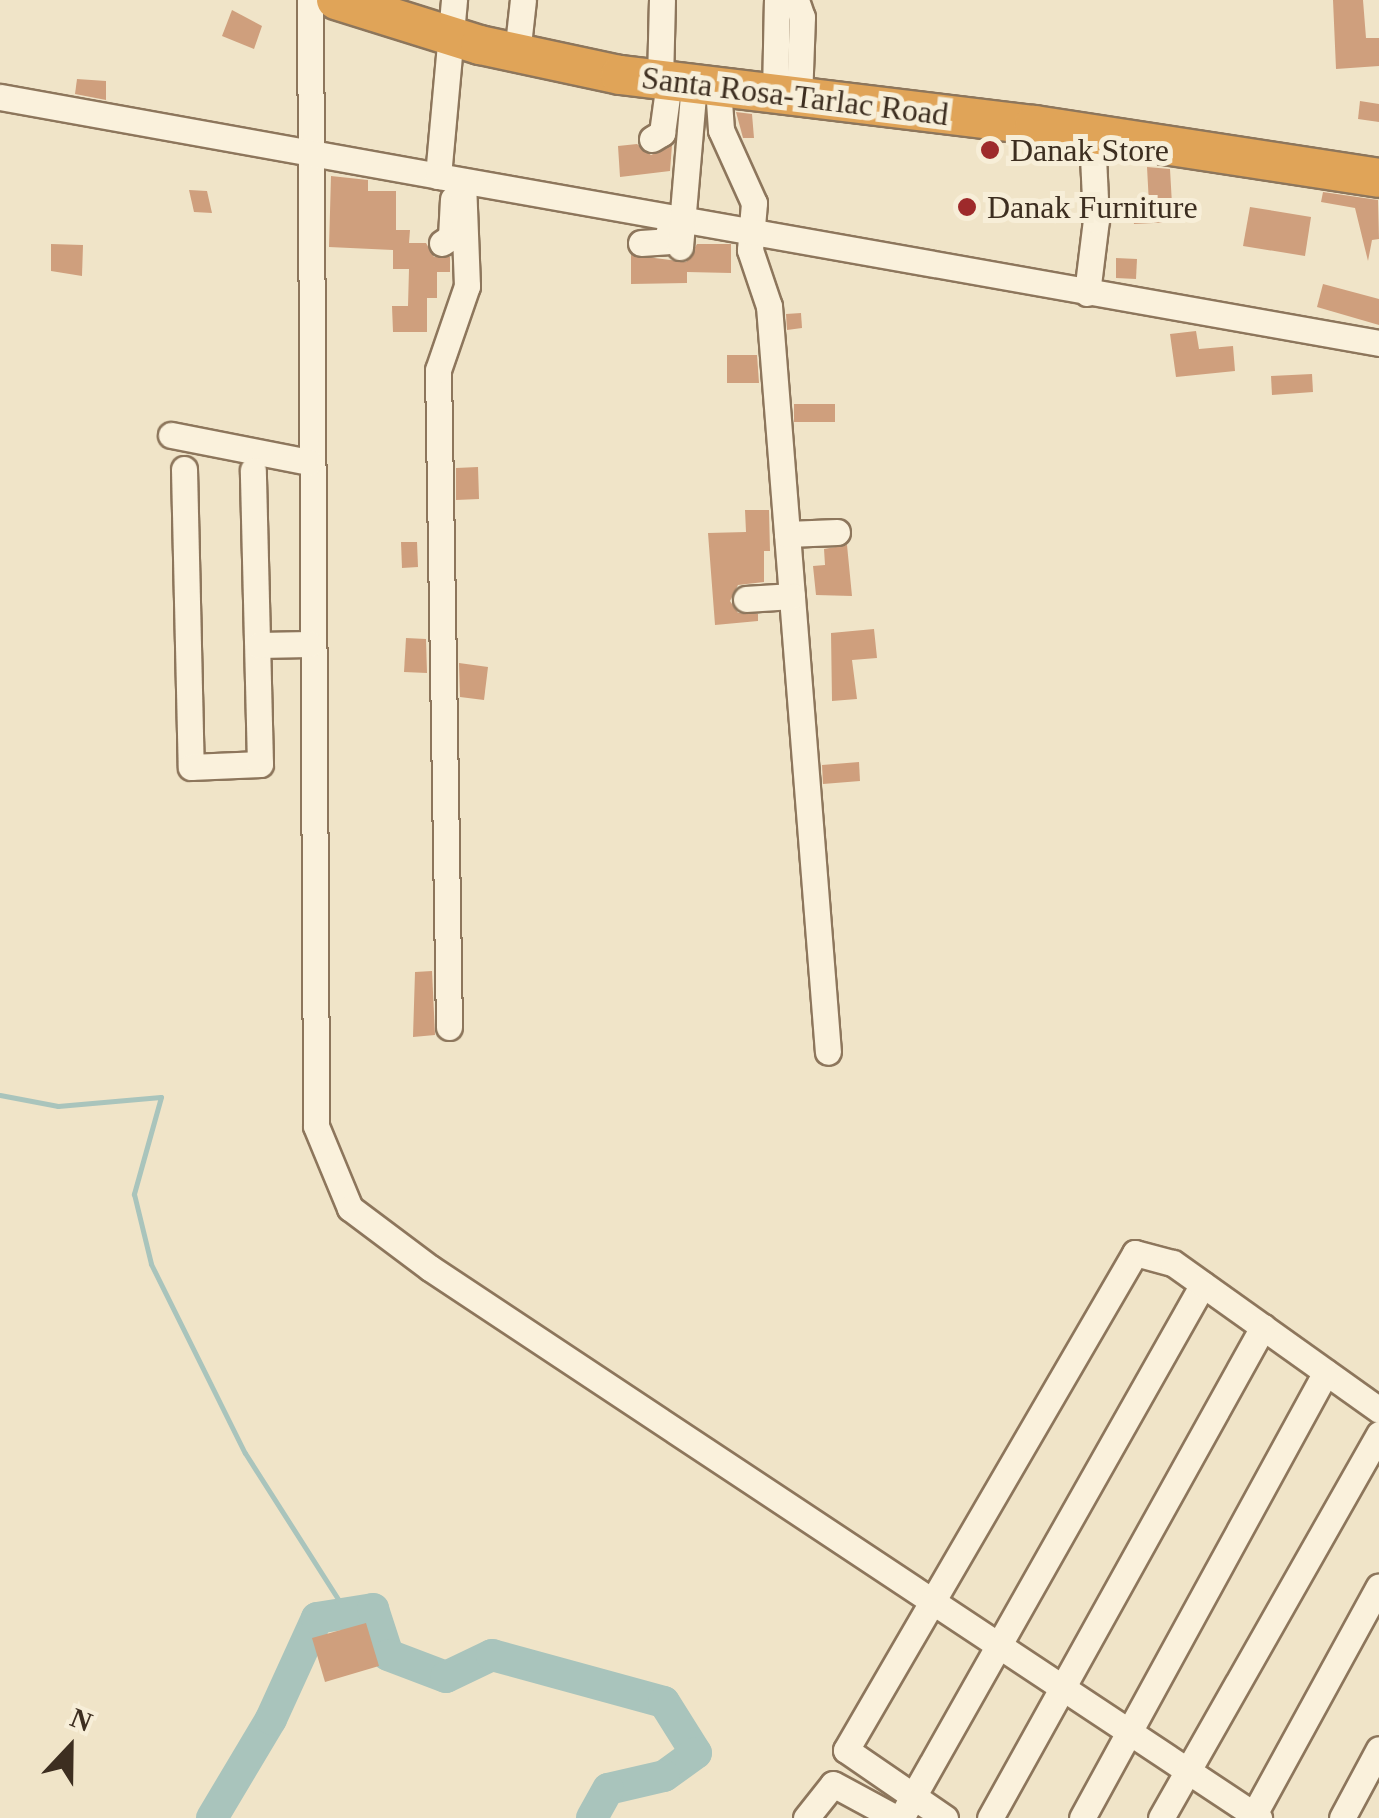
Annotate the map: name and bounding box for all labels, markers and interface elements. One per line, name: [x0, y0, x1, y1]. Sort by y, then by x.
street label: Santa Rosa-Tarlac Road: [639, 58, 951, 134]
place label: Danak Store: [1010, 131, 1169, 169]
marker: Danak Store: [979, 139, 1001, 161]
place label: Danak Furniture: [987, 188, 1198, 226]
marker: Danak Furniture: [956, 196, 978, 218]
north arrow: [20, 1698, 120, 1798]
text: N: [66, 1702, 97, 1738]

